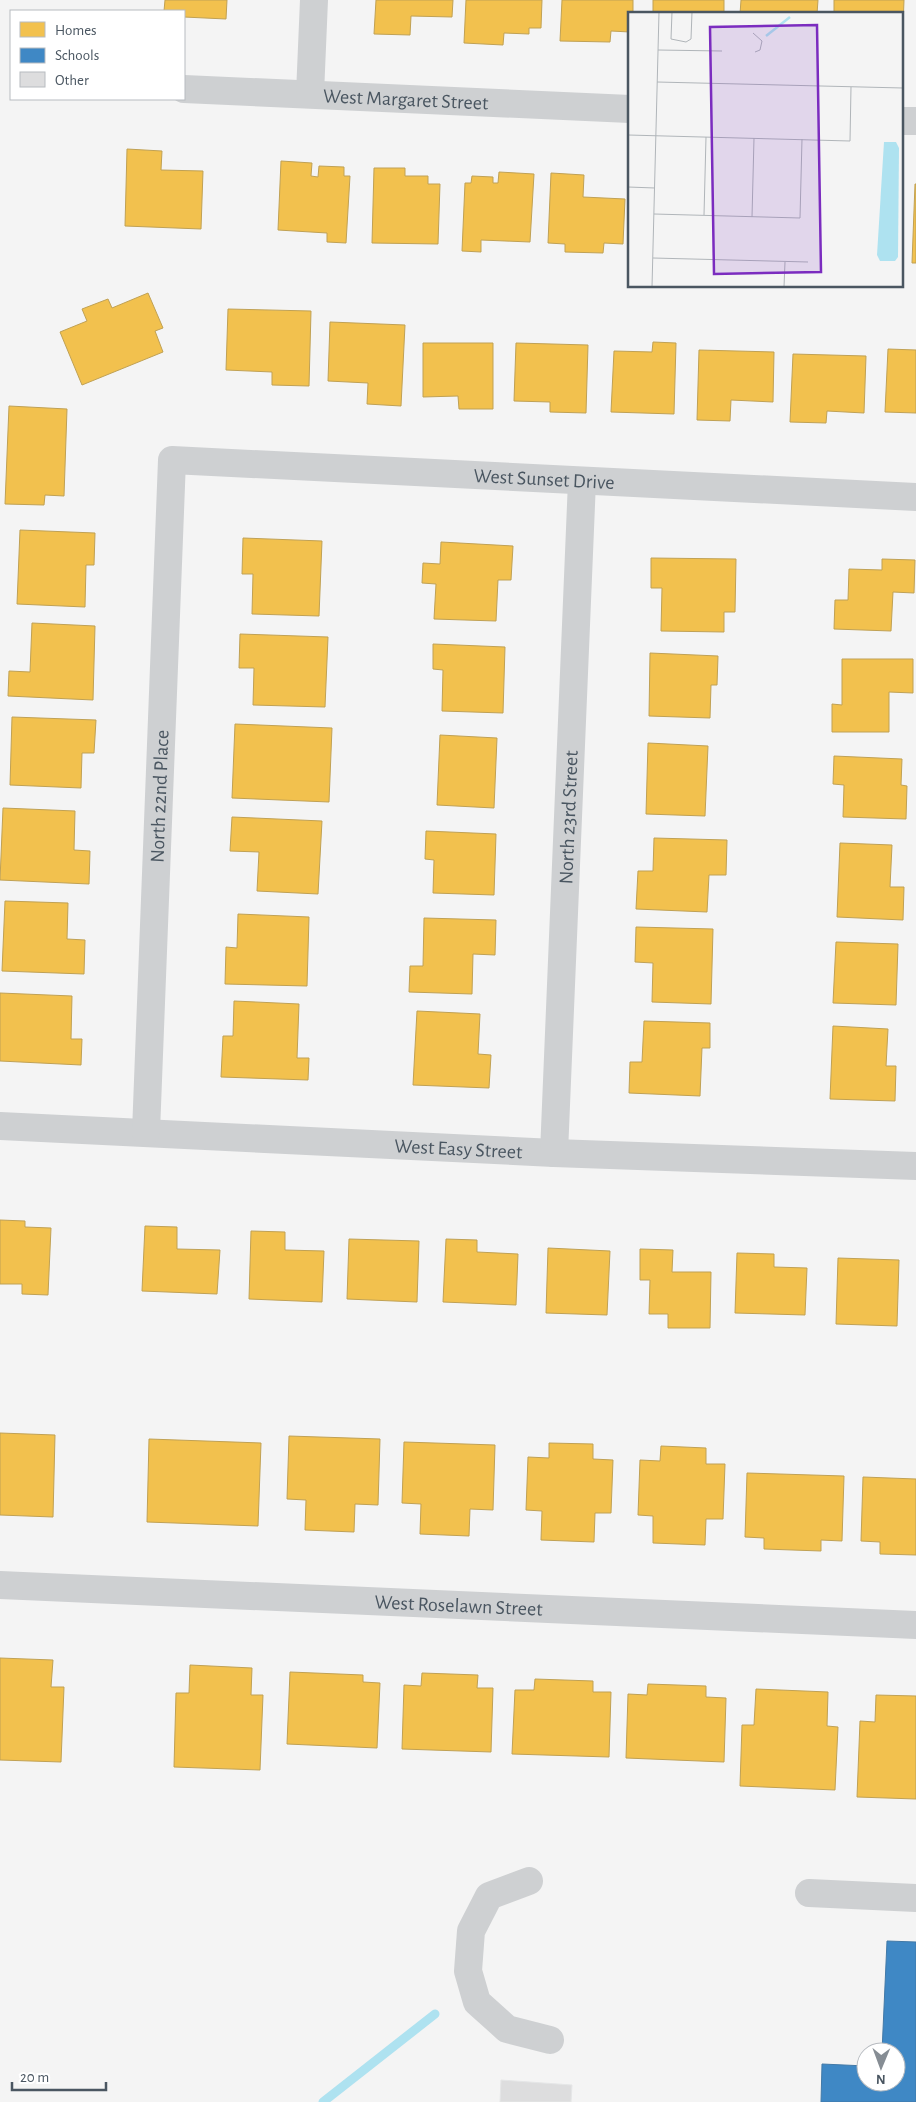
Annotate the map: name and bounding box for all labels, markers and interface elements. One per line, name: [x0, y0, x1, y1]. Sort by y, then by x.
legend: [10, 10, 185, 100]
inset map: [628, 12, 904, 288]
text: Homes: [55, 23, 97, 38]
text: Schools: [55, 48, 99, 63]
text: Other: [55, 73, 89, 88]
street label: West Margaret Street: [323, 86, 489, 114]
street label: West Sunset Drive: [473, 466, 615, 493]
street label: North 22nd Place: [147, 729, 173, 863]
street label: North 23rd Street: [556, 749, 582, 885]
street label: West Easy Street: [394, 1136, 524, 1162]
street label: West Roselawn Street: [374, 1592, 544, 1620]
north arrow: [856, 2042, 906, 2092]
scale bar: [12, 2060, 106, 2092]
text: 20 m: [20, 2070, 49, 2085]
text: N: [876, 2072, 886, 2086]

